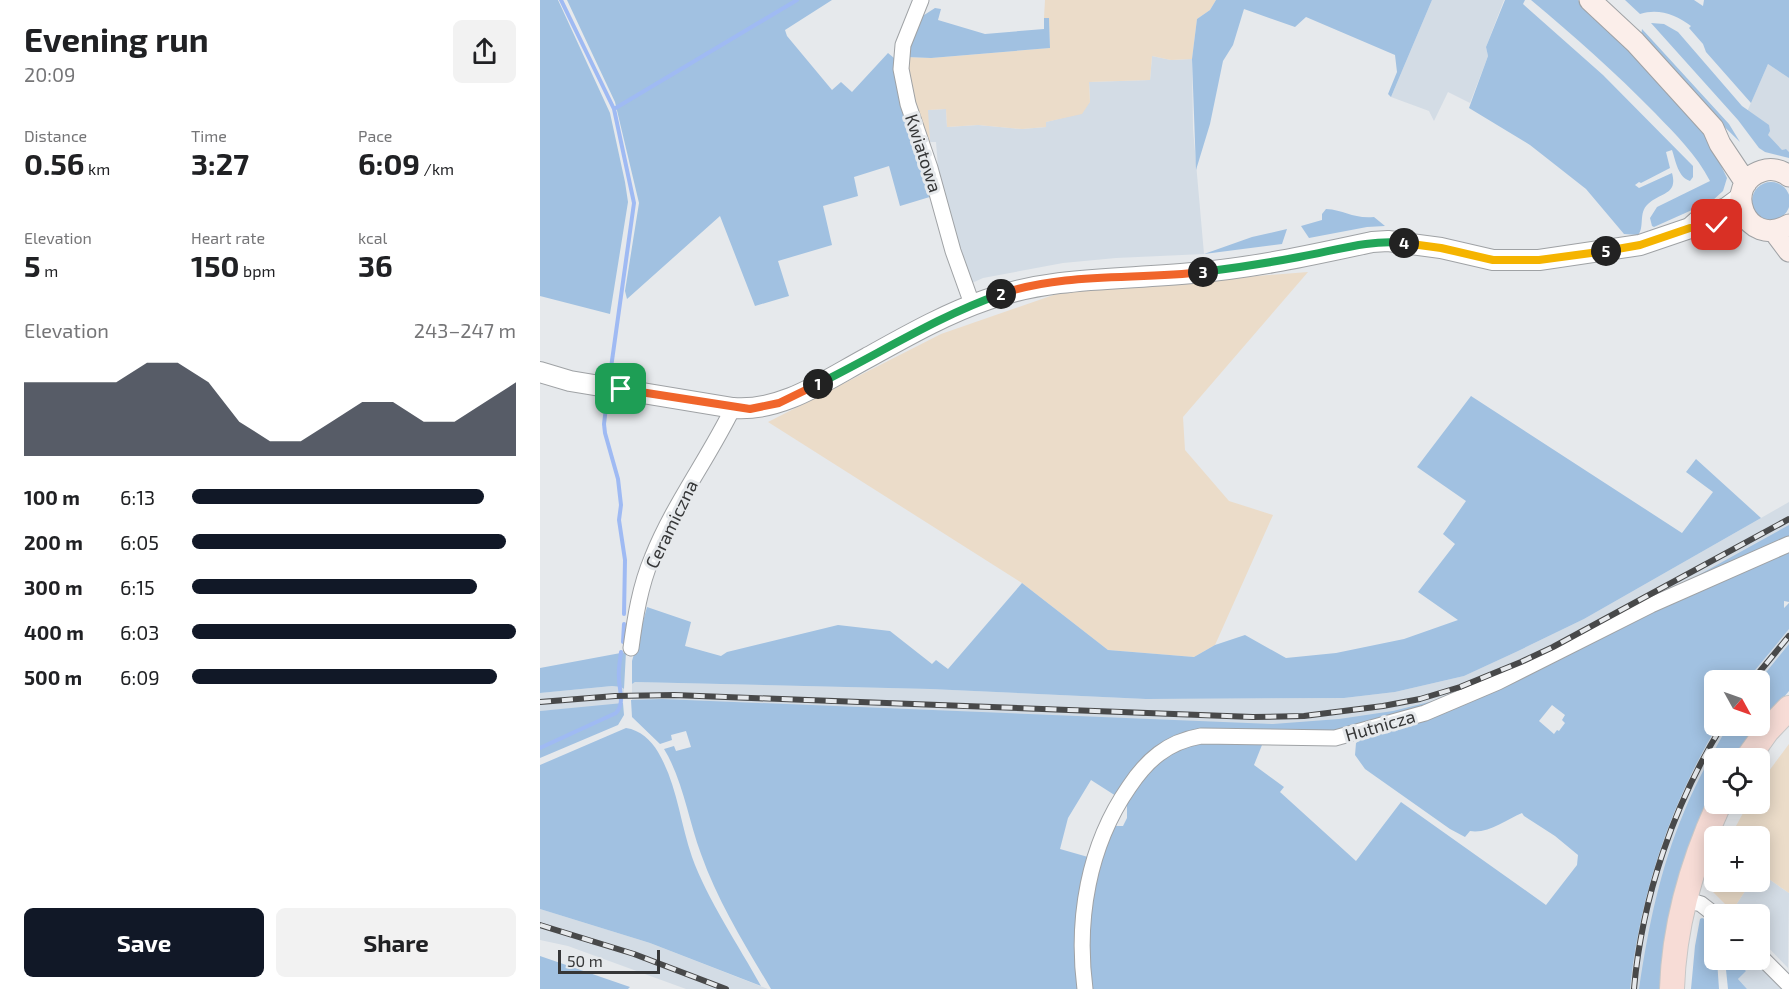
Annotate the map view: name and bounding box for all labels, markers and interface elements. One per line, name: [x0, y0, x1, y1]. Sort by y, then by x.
text: Evening run: [24, 19, 209, 59]
button: share: [453, 20, 516, 83]
text: 20:09: [24, 62, 76, 86]
street label: Kwiatowa: [901, 111, 947, 195]
text: Distance: [24, 126, 87, 145]
text: Time: [191, 126, 227, 145]
text: Pace: [358, 126, 392, 145]
text: 0.56: [24, 145, 85, 181]
text: 3:27: [191, 145, 249, 181]
text: 6:09: [358, 145, 420, 181]
text: km: [85, 159, 110, 178]
text: /km: [420, 159, 454, 178]
pin: [1691, 199, 1742, 250]
icon: check: [1700, 208, 1733, 241]
text: Elevation: [24, 228, 92, 247]
text: Heart rate: [191, 228, 265, 247]
text: kcal: [358, 228, 387, 247]
pin: 4: [1389, 228, 1419, 258]
text: 4: [1399, 233, 1409, 252]
pin: 5: [1591, 236, 1621, 266]
text: 5: [1602, 241, 1610, 260]
text: 5: [24, 247, 41, 283]
text: 150: [191, 247, 239, 283]
text: 36: [358, 247, 393, 283]
pin: 3: [1188, 257, 1218, 287]
text: m: [41, 261, 58, 280]
text: bpm: [239, 261, 275, 280]
text: 3: [1198, 262, 1208, 281]
pin: 2: [986, 279, 1016, 309]
text: 2: [996, 284, 1006, 303]
text: Elevation: [24, 318, 109, 342]
text: 243–247 m: [414, 318, 516, 342]
pin: [595, 363, 646, 414]
pin: 1: [803, 369, 833, 399]
icon: arrive: [604, 372, 637, 405]
text: 1: [815, 374, 821, 393]
street label: Ceramiczna: [640, 476, 702, 572]
text: 100 m: [24, 485, 80, 509]
text: 6:13: [120, 485, 155, 509]
text: 200 m: [24, 530, 83, 554]
text: 6:05: [120, 530, 159, 554]
text: 300 m: [24, 575, 83, 599]
text: 6:15: [120, 575, 155, 599]
text: 400 m: [24, 620, 84, 644]
text: 6:03: [120, 620, 159, 644]
text: 500 m: [24, 665, 82, 689]
text: 6:09: [120, 665, 160, 689]
north arrow: [1704, 670, 1770, 736]
map controls: [1704, 670, 1770, 970]
street label: Hutnicza: [1342, 705, 1418, 745]
button: locate: [1704, 748, 1770, 814]
button: +: [1704, 826, 1770, 892]
button: −: [1704, 904, 1770, 970]
button: Save: [24, 908, 264, 977]
button: Share: [276, 908, 516, 977]
scale bar: [558, 947, 660, 974]
text: 50 m: [567, 951, 603, 970]

